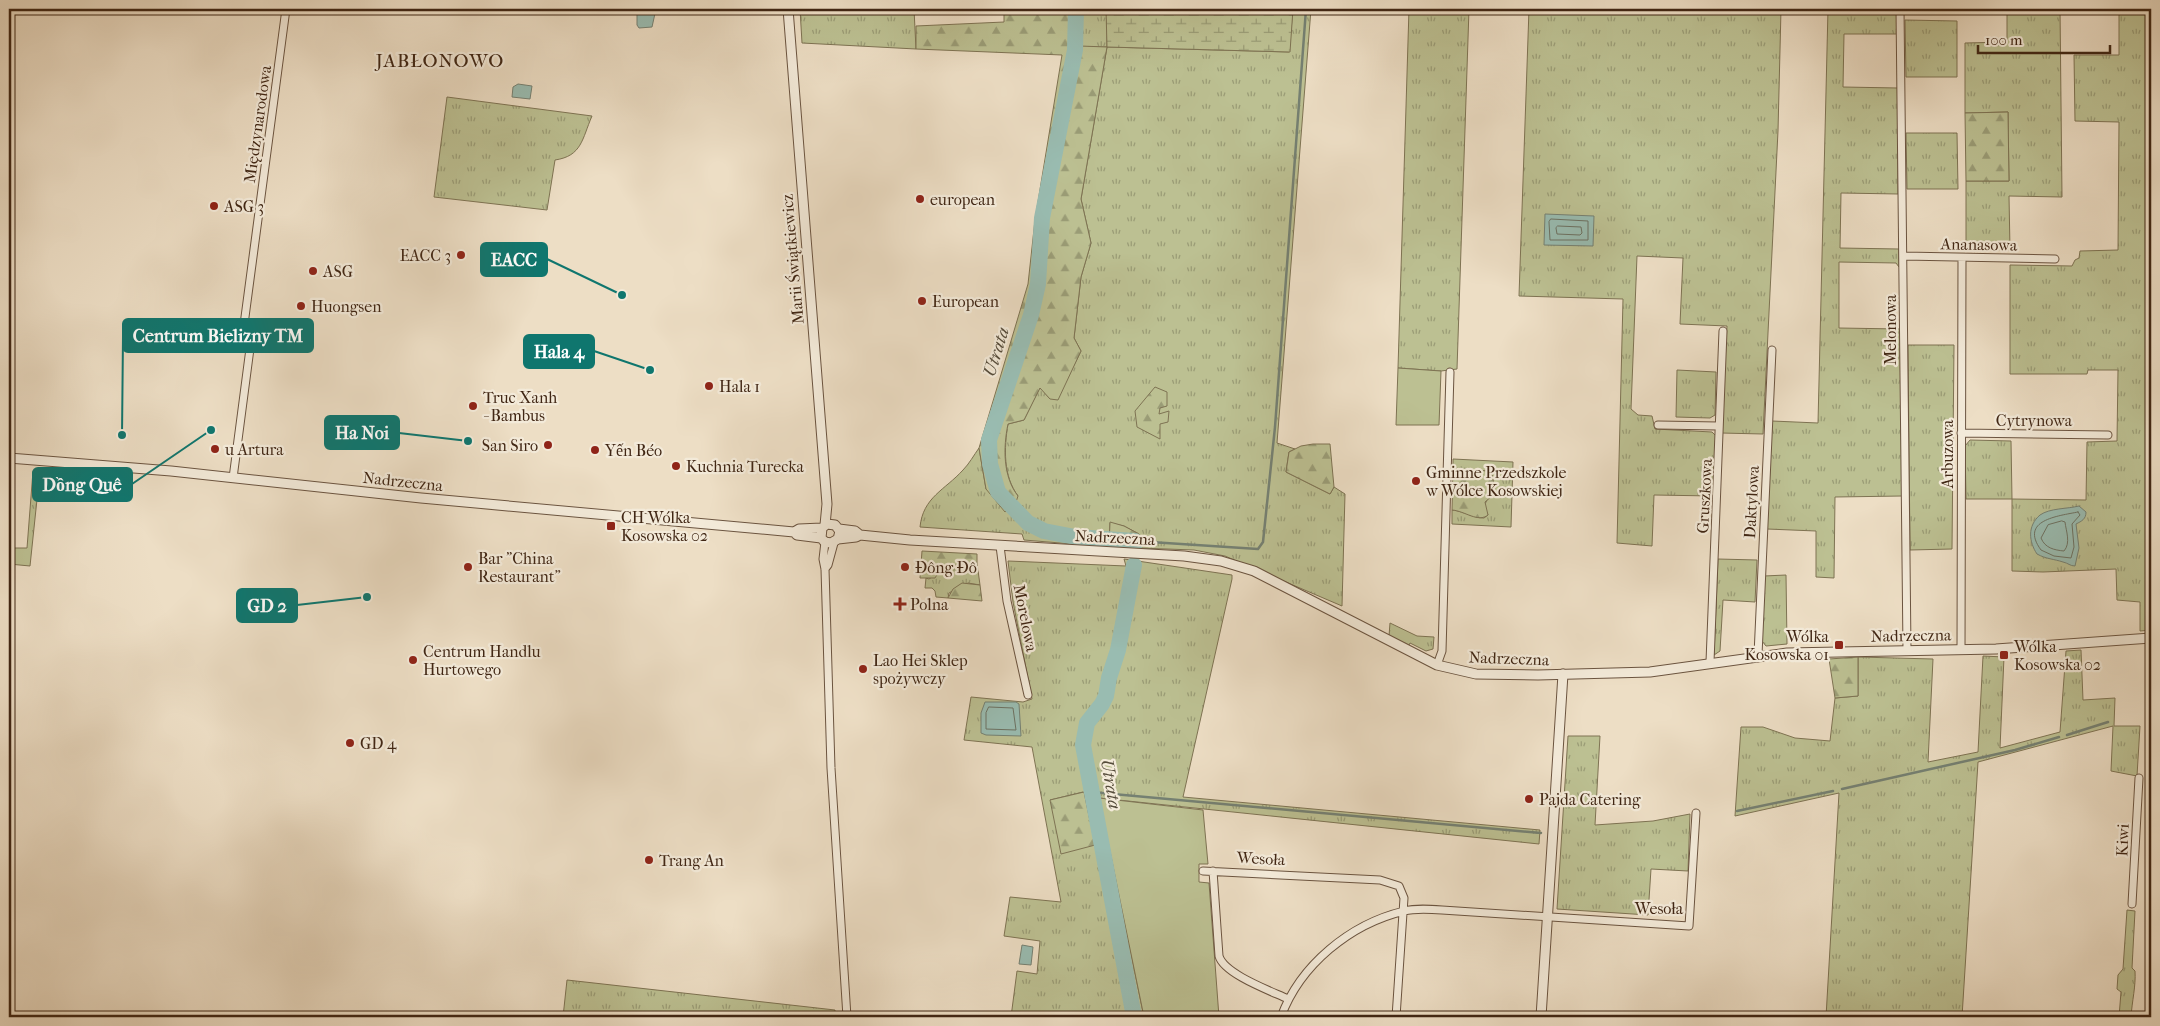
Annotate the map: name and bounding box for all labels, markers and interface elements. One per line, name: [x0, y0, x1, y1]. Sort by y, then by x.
scale bar: [1978, 22, 2110, 54]
text: 100 m: [1985, 31, 2023, 49]
district label: JABŁONOWO: [374, 50, 504, 72]
street label: Międzynarodowa: [240, 63, 275, 184]
place label: european: [930, 190, 996, 209]
street label: Marii Świątkiewicz: [776, 193, 808, 325]
marker: european: [914, 193, 926, 205]
place label: ASG 3: [223, 197, 264, 216]
marker: ASG 3: [208, 200, 220, 212]
street label: Ananasowa: [1940, 234, 2018, 255]
callout: EACC: [481, 243, 547, 276]
place label: EACC 3: [400, 246, 451, 265]
marker: EACC 3: [455, 249, 467, 261]
text: EACC: [491, 250, 537, 271]
place label: ASG: [322, 262, 353, 281]
marker: ASG: [307, 265, 319, 277]
place label: European: [932, 292, 1000, 311]
street label: Melonowa: [1881, 294, 1900, 365]
marker: European: [916, 295, 928, 307]
place label: Huongsen: [311, 297, 382, 316]
marker: Huongsen: [295, 300, 307, 312]
callout: Centrum Bielizny TM: [123, 319, 313, 352]
water label: Utrata: [979, 325, 1014, 379]
text: Centrum Bielizny TM: [133, 326, 304, 347]
callout: Hala 4: [524, 335, 594, 368]
text: Hala 4: [534, 342, 586, 363]
place label: Hala 1: [719, 377, 760, 396]
marker: Hala 1: [703, 380, 715, 392]
place label: Truc Xanh - Bambus: [483, 388, 557, 425]
marker: Truc Xanh - Bambus: [467, 400, 479, 412]
street label: Cytrynowa: [1996, 411, 2073, 430]
callout: Ha Noi: [325, 416, 399, 449]
street label: Arbuzowa: [1938, 419, 1957, 489]
text: Ha Noi: [335, 423, 390, 444]
place label: San Siro: [482, 436, 538, 455]
marker: San Siro: [542, 439, 554, 451]
place label: u Artura: [224, 440, 284, 459]
place label: Yến Béo: [604, 441, 662, 460]
marker: u Artura: [209, 443, 221, 455]
marker: Yến Béo: [589, 444, 601, 456]
place label: Kuchnia Turecka: [686, 457, 804, 476]
street label: Gruszkowa: [1693, 457, 1716, 534]
marker: Kuchnia Turecka: [670, 460, 682, 472]
place label: Gminne Przedszkole w Wólce Kosowskiej: [1425, 463, 1567, 500]
street label: Daktylowa: [1740, 464, 1763, 539]
callout: Dồng Quê: [33, 468, 132, 501]
street label: Nadrzeczna: [362, 468, 445, 495]
text: Dồng Quê: [42, 475, 122, 496]
marker: Gminne Przedszkole w Wólce Kosowskiej: [1410, 475, 1422, 487]
place label: CH Wólka Kosowska 02: [621, 508, 708, 545]
marker: CH Wólka Kosowska 02: [605, 520, 617, 532]
street label: Nadrzeczna: [1074, 526, 1156, 549]
place label: Bar "China Restaurant": [478, 549, 561, 586]
place label: Đông Đô: [915, 558, 977, 577]
marker: Bar "China Restaurant": [462, 561, 474, 573]
marker: Đông Đô: [899, 561, 911, 573]
street label: Morelowa: [1010, 583, 1041, 654]
callout: GD 2: [237, 589, 297, 622]
place label: Polna: [910, 595, 949, 614]
text: GD 2: [247, 596, 287, 617]
marker: Polna: [894, 598, 906, 610]
street label: Nadrzeczna: [1871, 625, 1952, 646]
place label: Wólka Kosowska 01: [1745, 627, 1830, 664]
place label: Wólka Kosowska 02: [2013, 637, 2101, 674]
marker: Wólka Kosowska 01: [1833, 639, 1845, 651]
place label: Centrum Handlu Hurtowego: [423, 642, 541, 679]
street label: Nadrzeczna: [1468, 648, 1550, 669]
marker: Wólka Kosowska 02: [1998, 649, 2010, 661]
place label: Lao Hei Sklep spożywczy: [873, 651, 968, 688]
marker: Centrum Handlu Hurtowego: [407, 654, 419, 666]
marker: Lao Hei Sklep spożywczy: [857, 663, 869, 675]
place label: GD 4: [360, 734, 397, 753]
marker: GD 4: [344, 737, 356, 749]
water label: Utrata: [1096, 757, 1125, 811]
place label: Pajda Catering: [1539, 790, 1641, 809]
marker: Pajda Catering: [1523, 793, 1535, 805]
street label: Kiwi: [2112, 823, 2133, 857]
street label: Wesoła: [1235, 848, 1286, 869]
place label: Trang An: [659, 851, 725, 870]
marker: Trang An: [643, 854, 655, 866]
street label: Wesoła: [1634, 899, 1684, 918]

